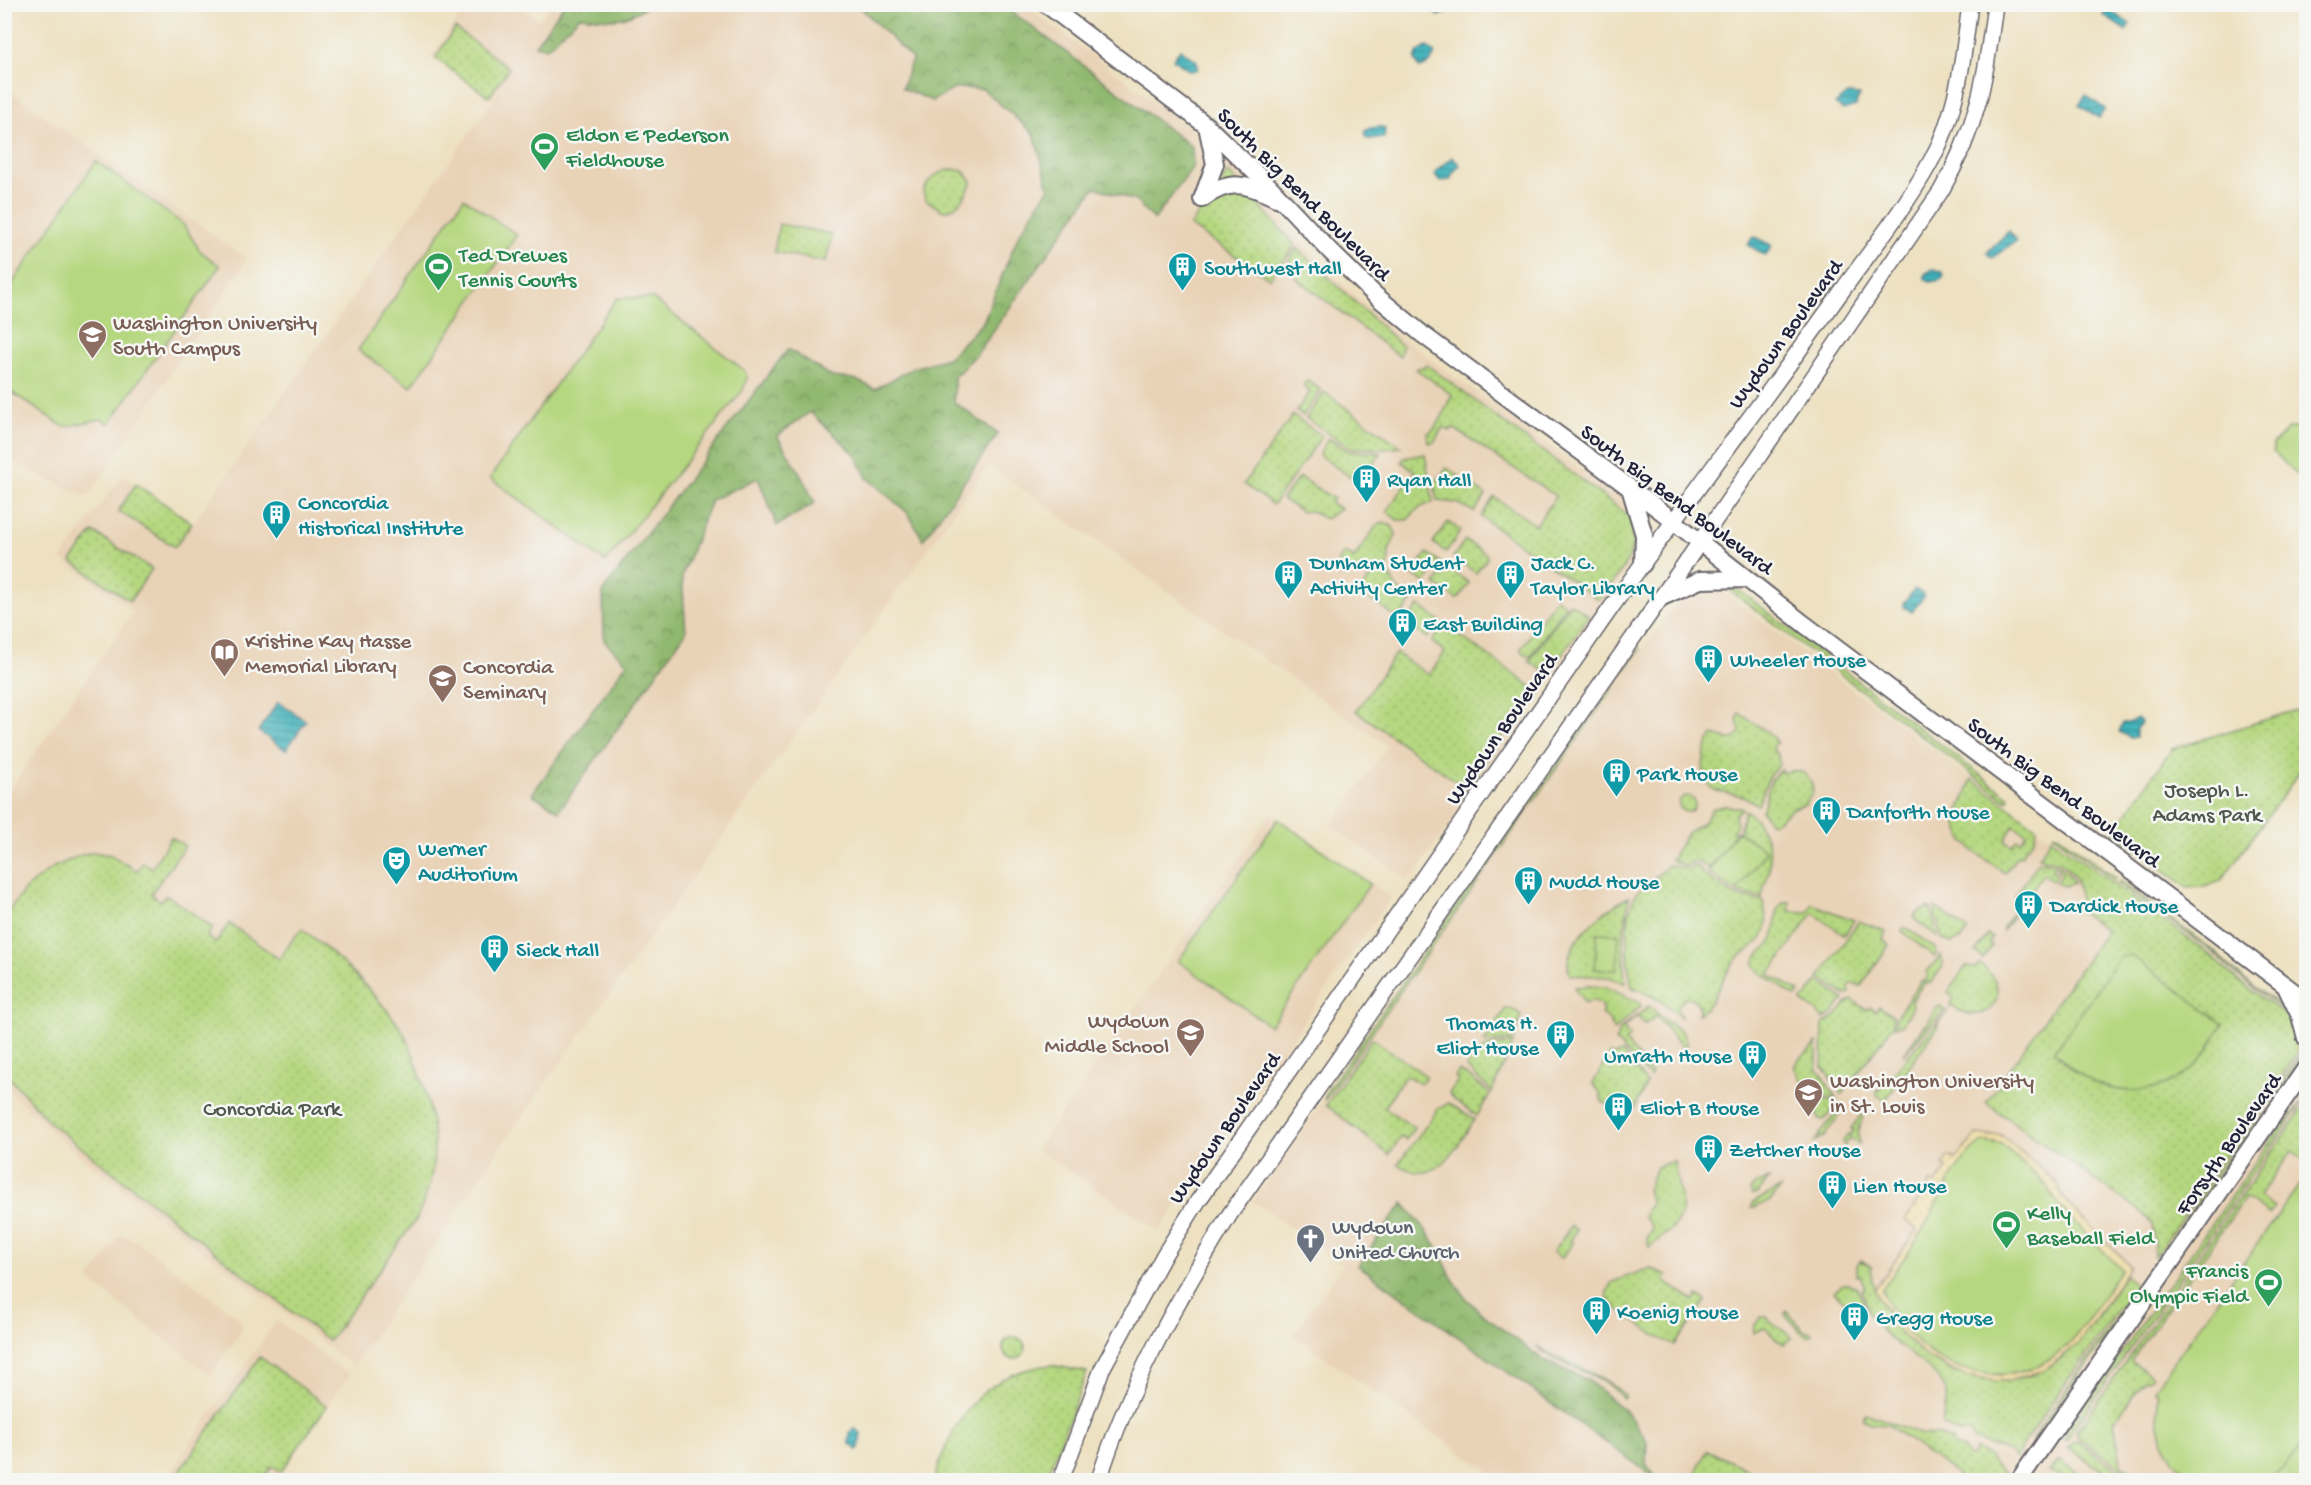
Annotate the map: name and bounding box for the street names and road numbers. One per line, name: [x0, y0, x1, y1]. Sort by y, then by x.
street label: South Big Bend Boulevard: [1210, 104, 1396, 289]
street label: Wydown Boulevard: [1724, 254, 1851, 415]
street label: South Big Bend Boulevard: [1574, 420, 1779, 583]
street label: Wydown Boulevard: [1441, 648, 1566, 811]
street label: South Big Bend Boulevard: [1961, 713, 2166, 876]
street label: Wydown Boulevard: [1164, 1047, 1289, 1210]
street label: Forsyth Boulevard: [2171, 1068, 2290, 1222]

